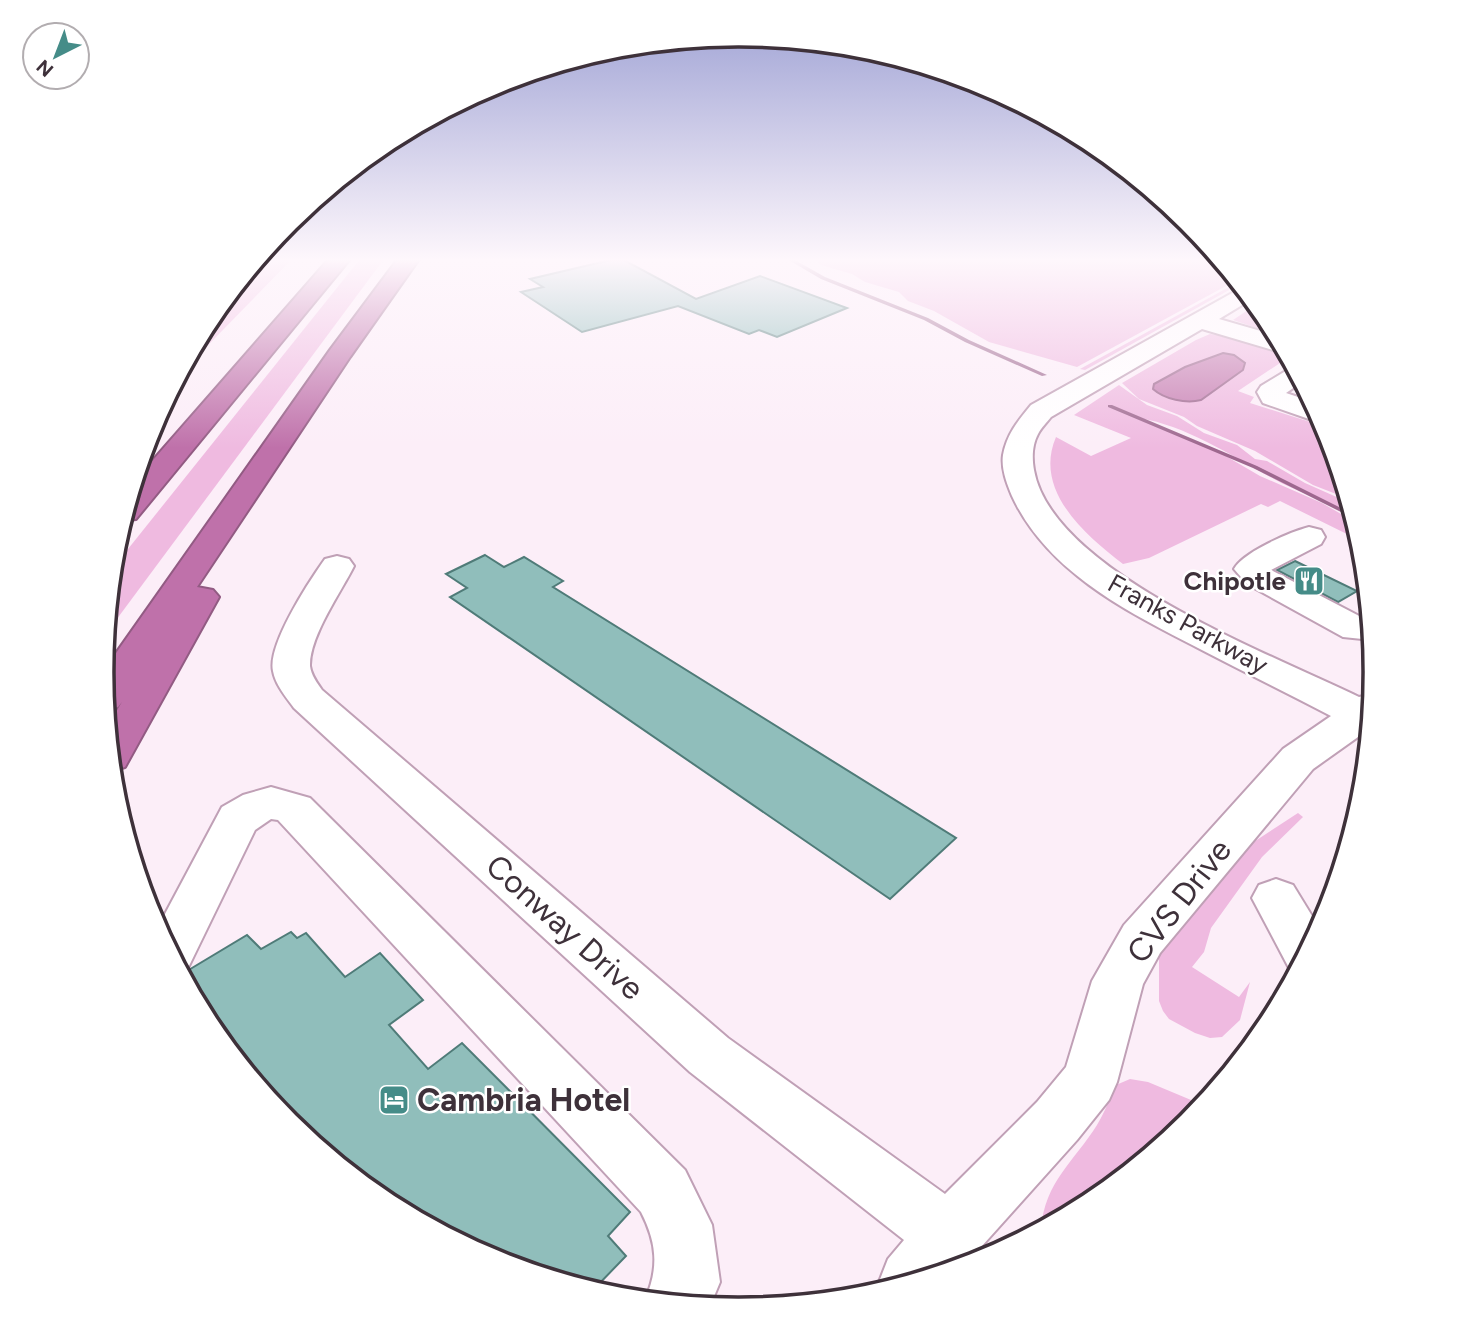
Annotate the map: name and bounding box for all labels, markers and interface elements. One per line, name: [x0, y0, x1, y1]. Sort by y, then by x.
north arrow: [21, 21, 91, 91]
text: N: [32, 55, 58, 82]
restaurant icon: Chipotle: [1292, 564, 1326, 598]
place label: Chipotle: [1184, 565, 1286, 597]
street label: Franks Parkway: [1102, 567, 1274, 681]
street label: CVS Drive: [1119, 831, 1239, 971]
street label: Conway Drive: [478, 846, 652, 1008]
place label: Cambria Hotel: [417, 1081, 630, 1119]
hotel icon: Cambria Hotel: [377, 1083, 411, 1117]

